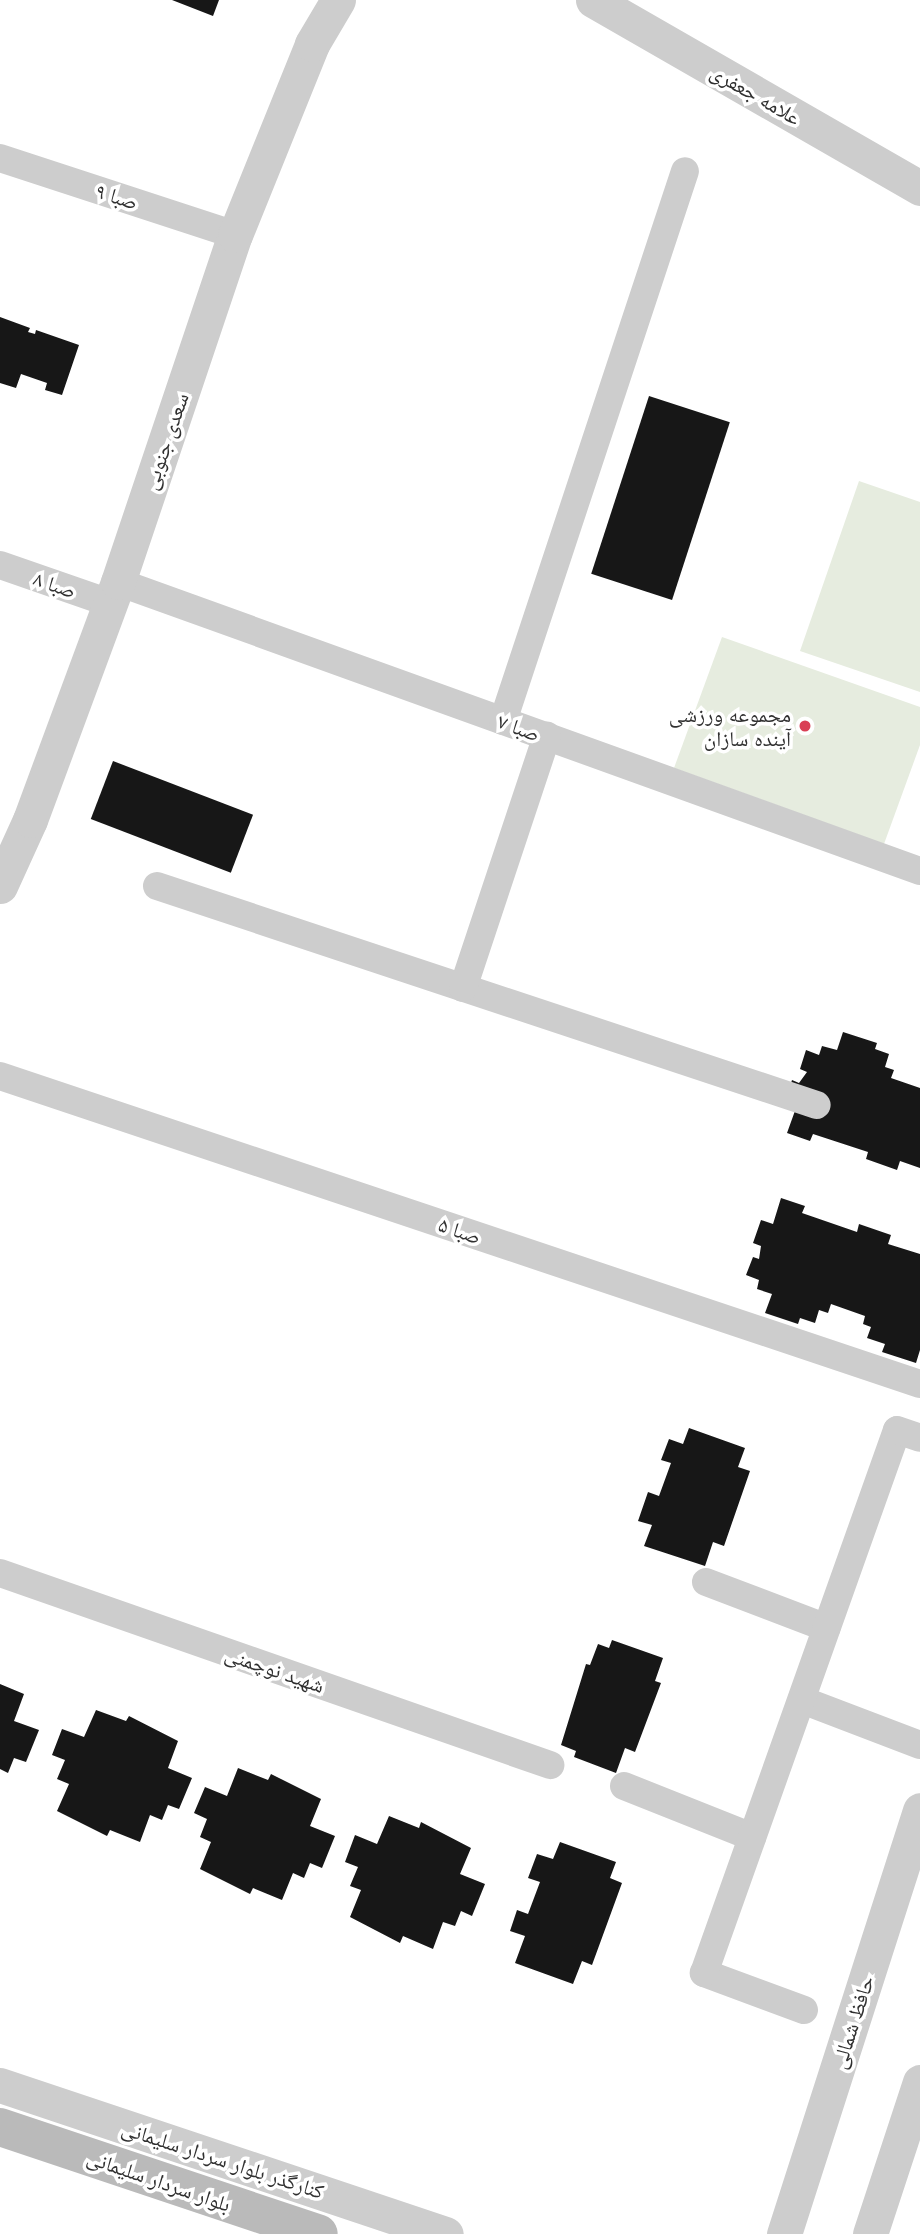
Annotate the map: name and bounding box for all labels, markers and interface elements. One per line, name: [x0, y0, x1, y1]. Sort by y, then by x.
street label: علامه جعفری: [706, 58, 806, 130]
street label: صبا ۹: [93, 177, 141, 215]
street label: سعدی جنوبی: [137, 389, 193, 493]
street label: صبا ۸: [31, 565, 79, 603]
place label: مجموعه ورزشی آینده سازان: [669, 701, 791, 751]
street label: صبا ۷: [494, 708, 544, 746]
marker: مجموعه ورزشی آینده سازان: [797, 718, 813, 734]
street label: صبا ۵: [436, 1211, 484, 1249]
street label: شهید نوچمنی: [222, 1640, 328, 1698]
street label: حافظ شمالی: [825, 1972, 879, 2072]
street label: کنارگذر بلوار سردار سلیمانی: [119, 2114, 327, 2204]
street label: بلوار سردار سلیمانی: [84, 2144, 234, 2216]

